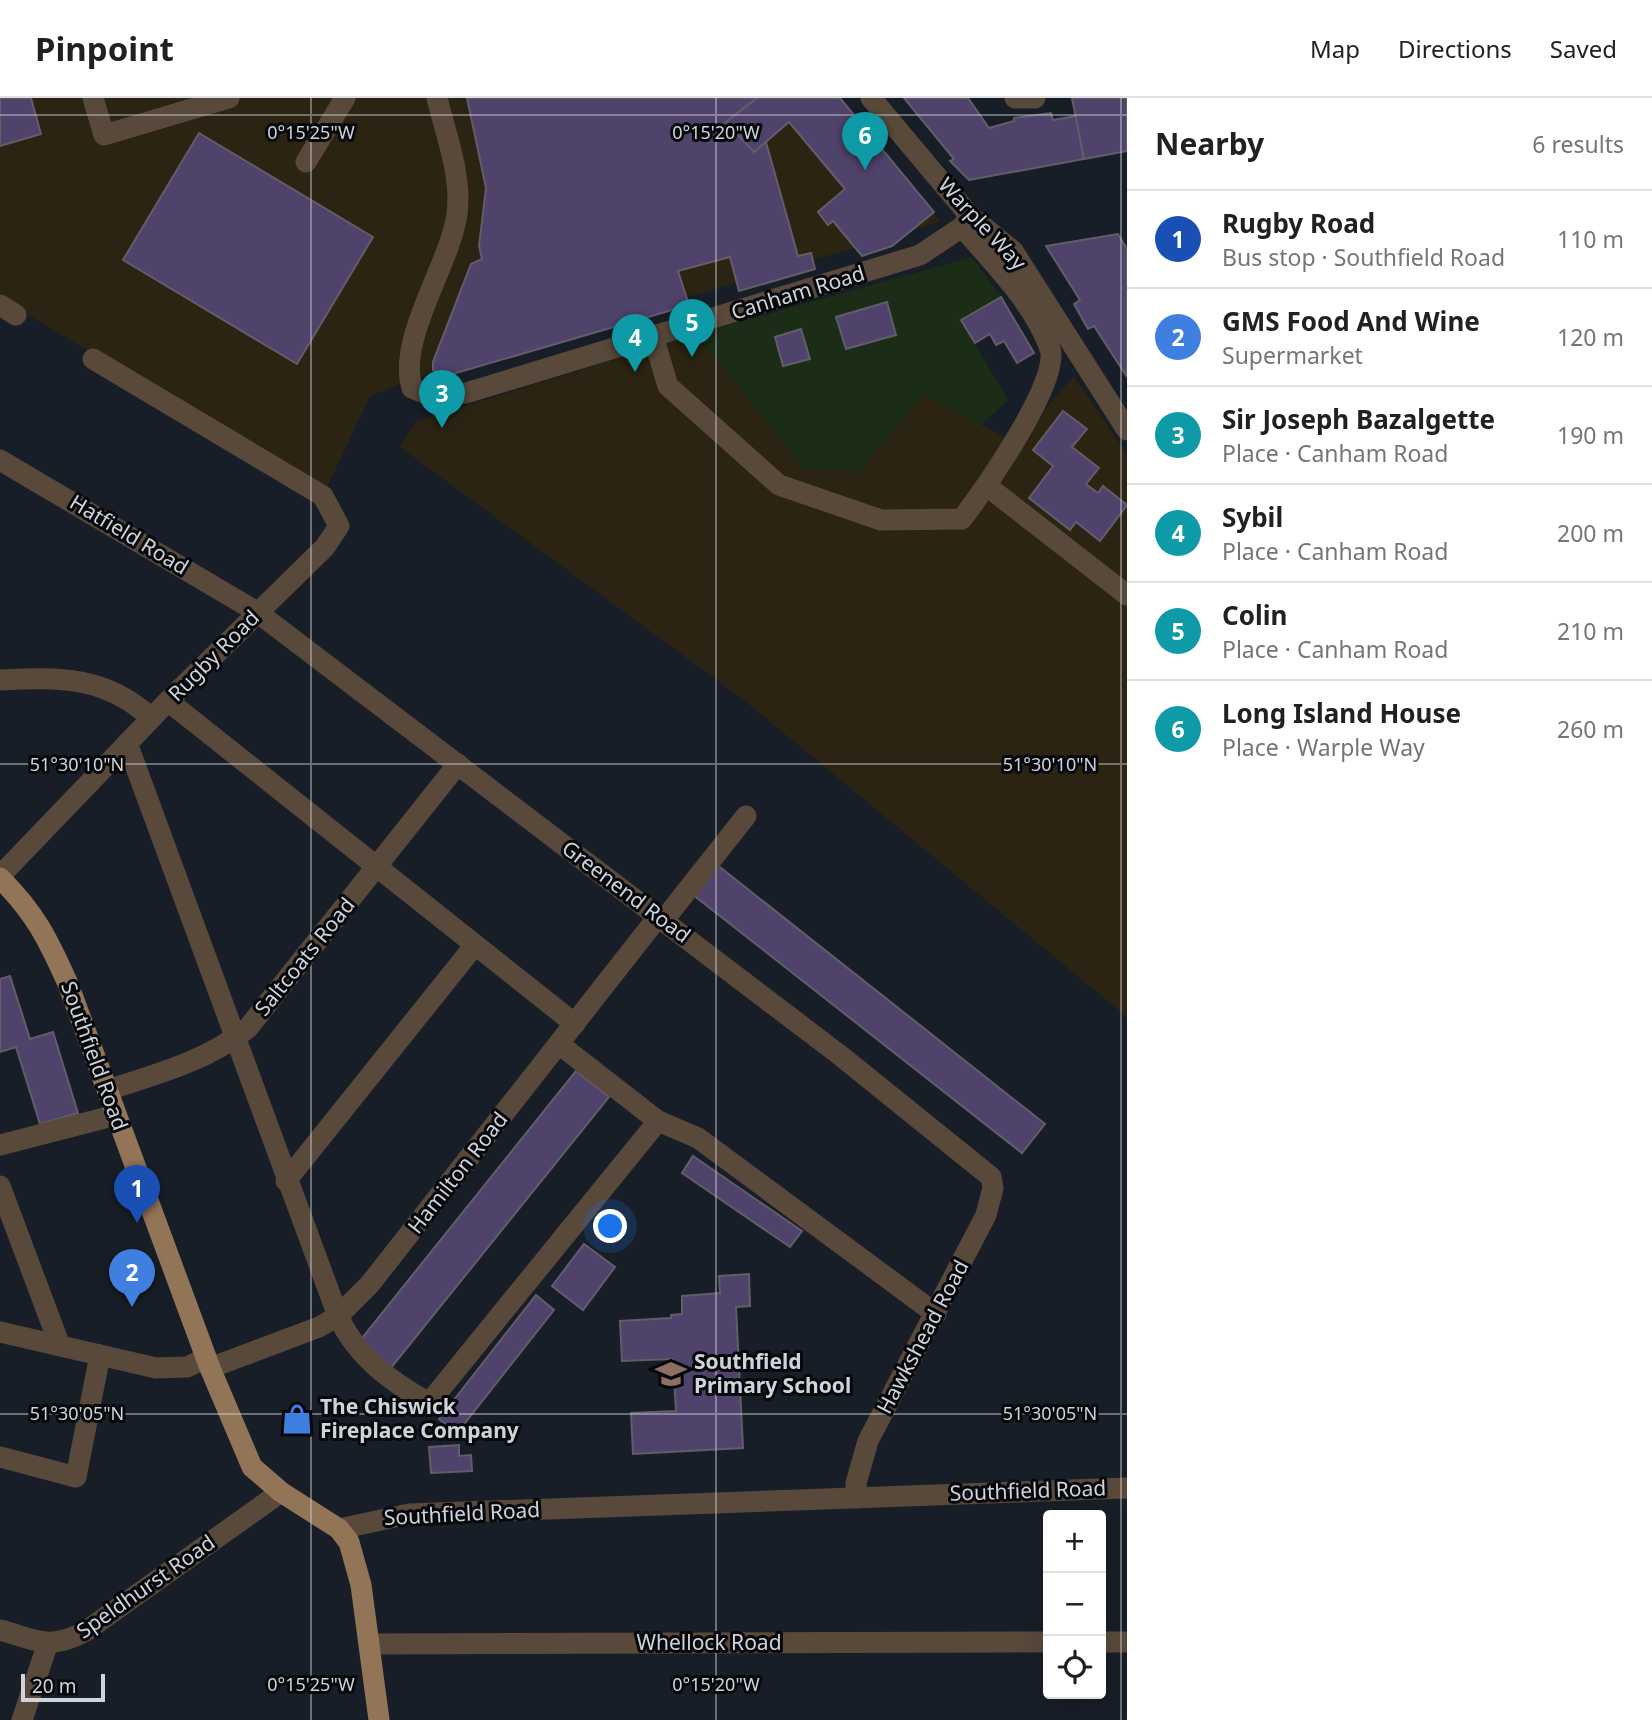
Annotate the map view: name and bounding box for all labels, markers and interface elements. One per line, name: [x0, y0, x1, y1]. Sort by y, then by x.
text: Pinpoint: [35, 26, 174, 71]
text: Map: [1310, 32, 1360, 65]
text: Directions: [1398, 32, 1512, 65]
text: Saved: [1550, 32, 1617, 65]
pin: 6: [842, 112, 888, 170]
text: 0°15'25"W: [267, 120, 355, 144]
text: 0°15'20"W: [672, 120, 760, 144]
text: Nearby: [1155, 123, 1264, 164]
text: 6 results: [1532, 128, 1624, 160]
street label: Warple Way: [933, 171, 1033, 276]
text: Rugby Road: [1222, 205, 1375, 241]
text: 1: [1171, 223, 1185, 255]
text: 110 m: [1557, 223, 1624, 255]
text: Bus stop · Southfield Road: [1222, 241, 1505, 273]
street label: Canham Road: [727, 258, 868, 326]
pin: 5: [669, 299, 715, 357]
text: GMS Food And Wine: [1222, 303, 1480, 339]
pin: 4: [612, 314, 658, 372]
text: 2: [1171, 321, 1185, 353]
text: 120 m: [1557, 321, 1624, 353]
text: Supermarket: [1222, 339, 1363, 371]
pin: 3: [419, 370, 465, 428]
text: Sir Joseph Bazalgette: [1222, 401, 1495, 437]
text: 3: [1171, 419, 1185, 451]
text: 190 m: [1557, 419, 1624, 451]
text: Place · Canham Road: [1222, 437, 1448, 469]
street label: Hatfield Road: [65, 488, 194, 581]
text: Sybil: [1222, 499, 1283, 535]
text: 4: [1171, 517, 1185, 549]
text: 200 m: [1557, 517, 1624, 549]
text: Place · Canham Road: [1222, 535, 1448, 567]
text: Colin: [1222, 597, 1287, 633]
street label: Rugby Road: [162, 604, 265, 707]
text: 5: [1171, 615, 1185, 647]
text: 210 m: [1557, 615, 1624, 647]
text: Place · Canham Road: [1222, 633, 1448, 665]
text: Long Island House: [1222, 695, 1461, 731]
text: 6: [1171, 713, 1185, 745]
text: 260 m: [1557, 713, 1624, 745]
text: Place · Warple Way: [1222, 731, 1425, 763]
text: 51°30'10"N: [30, 752, 124, 776]
text: 51°30'10"N: [1003, 752, 1097, 776]
street label: Greenend Road: [557, 834, 696, 949]
street label: Saltcoats Road: [248, 891, 361, 1021]
street label: Southfield Road: [55, 977, 135, 1134]
street label: Hamilton Road: [401, 1106, 513, 1239]
pin: 1: [114, 1165, 160, 1223]
your location: [593, 1209, 627, 1243]
pin: 2: [109, 1249, 155, 1307]
street label: Hawkshead Road: [870, 1255, 975, 1418]
place label: Southfield Primary School: [694, 1347, 851, 1399]
school or university icon: Southfield Primary School: [654, 1357, 688, 1391]
place label: The Chiswick Fireplace Company: [320, 1392, 519, 1444]
text: 51°30'05"N: [30, 1401, 124, 1425]
text: 51°30'05"N: [1003, 1401, 1097, 1425]
shop icon: The Chiswick Fireplace Company: [280, 1402, 314, 1436]
street label: Southfield Road: [949, 1473, 1107, 1507]
street label: Southfield Road: [383, 1495, 541, 1531]
map controls: [1043, 1510, 1106, 1699]
button: +: [1043, 1510, 1106, 1573]
street label: Speldhurst Road: [71, 1528, 220, 1644]
button: −: [1043, 1573, 1106, 1636]
street label: Whellock Road: [636, 1628, 782, 1656]
button: locate: [1043, 1636, 1106, 1699]
scale bar: [21, 1671, 105, 1703]
text: 0°15'25"W: [267, 1672, 355, 1696]
text: 0°15'20"W: [672, 1672, 760, 1696]
text: 20 m: [32, 1673, 76, 1699]

